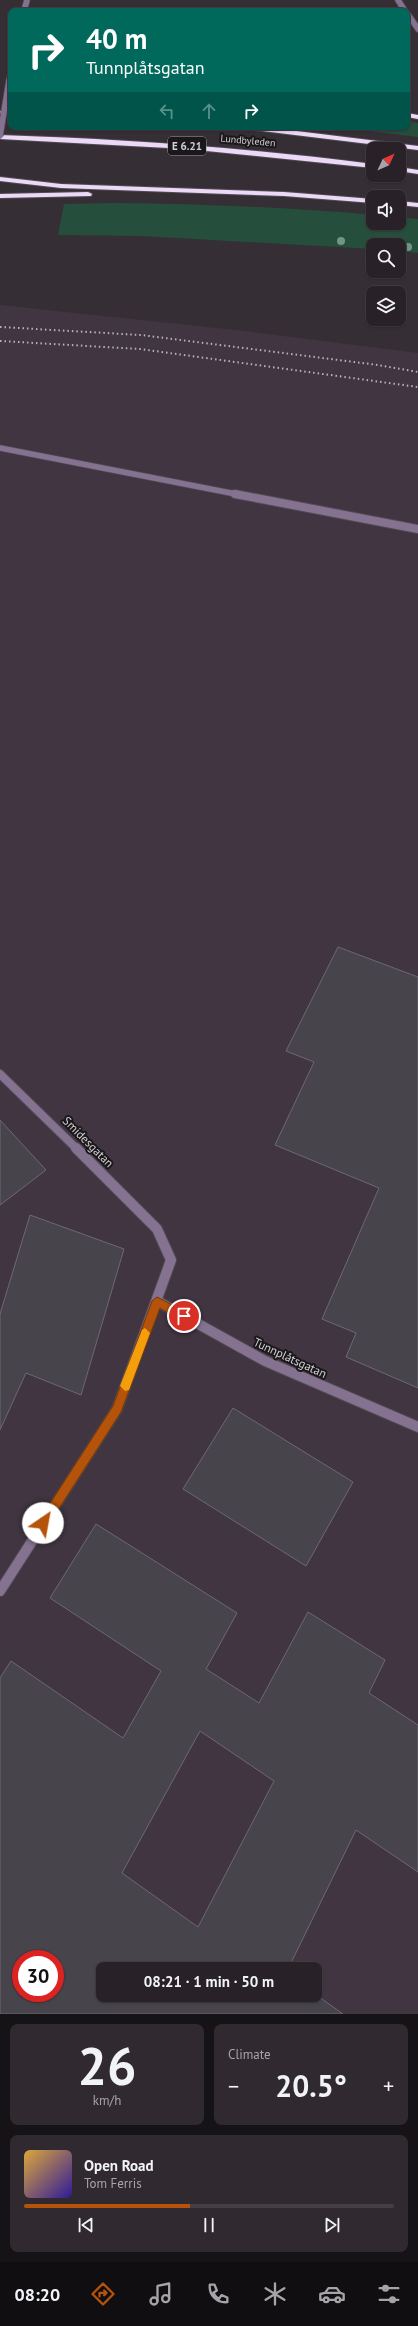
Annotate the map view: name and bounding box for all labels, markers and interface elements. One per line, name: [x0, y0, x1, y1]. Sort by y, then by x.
text: 40 m: [86, 20, 147, 57]
icon: right: [20, 24, 72, 76]
text: Tunnplåtsgatan: [86, 56, 205, 79]
icon: left: [156, 100, 178, 122]
icon: ahead: [198, 100, 220, 122]
icon: right: [240, 100, 262, 122]
street label: Lundbyleden: [220, 132, 276, 149]
road number: E 6.21: [168, 137, 206, 155]
north arrow: [366, 142, 406, 182]
map controls: [366, 142, 406, 326]
button: sound: [366, 190, 406, 230]
button: search: [366, 238, 406, 278]
button: layers: [366, 286, 406, 326]
street label: Smidesgatan: [60, 1113, 117, 1170]
pin: [167, 1299, 201, 1333]
icon: arrive: [173, 1305, 195, 1327]
street label: Tunnplåtsgatan: [251, 1334, 329, 1381]
position arrow: [22, 1502, 64, 1544]
speed limit sign: 30: [12, 1950, 64, 2002]
text: 08:21 · 1 min · 50 m: [144, 1972, 274, 1991]
text: 26: [78, 2032, 136, 2099]
text: Climate: [228, 2046, 271, 2063]
text: 20.5°: [275, 2066, 347, 2105]
text: −: [228, 2072, 239, 2100]
text: +: [383, 2072, 394, 2100]
text: km/h: [93, 2092, 121, 2109]
text: Open Road: [84, 2156, 154, 2175]
text: Tom Ferris: [84, 2175, 142, 2192]
icon: previous: [75, 2214, 97, 2236]
icon: pause: [198, 2214, 220, 2236]
icon: next: [321, 2214, 343, 2236]
icon: directions: [89, 2280, 117, 2308]
icon: music: [147, 2280, 175, 2308]
icon: phone: [204, 2280, 232, 2308]
icon: climate: [261, 2280, 289, 2308]
icon: car: [318, 2280, 346, 2308]
icon: filters: [375, 2280, 403, 2308]
text: 08:20: [15, 2283, 60, 2306]

